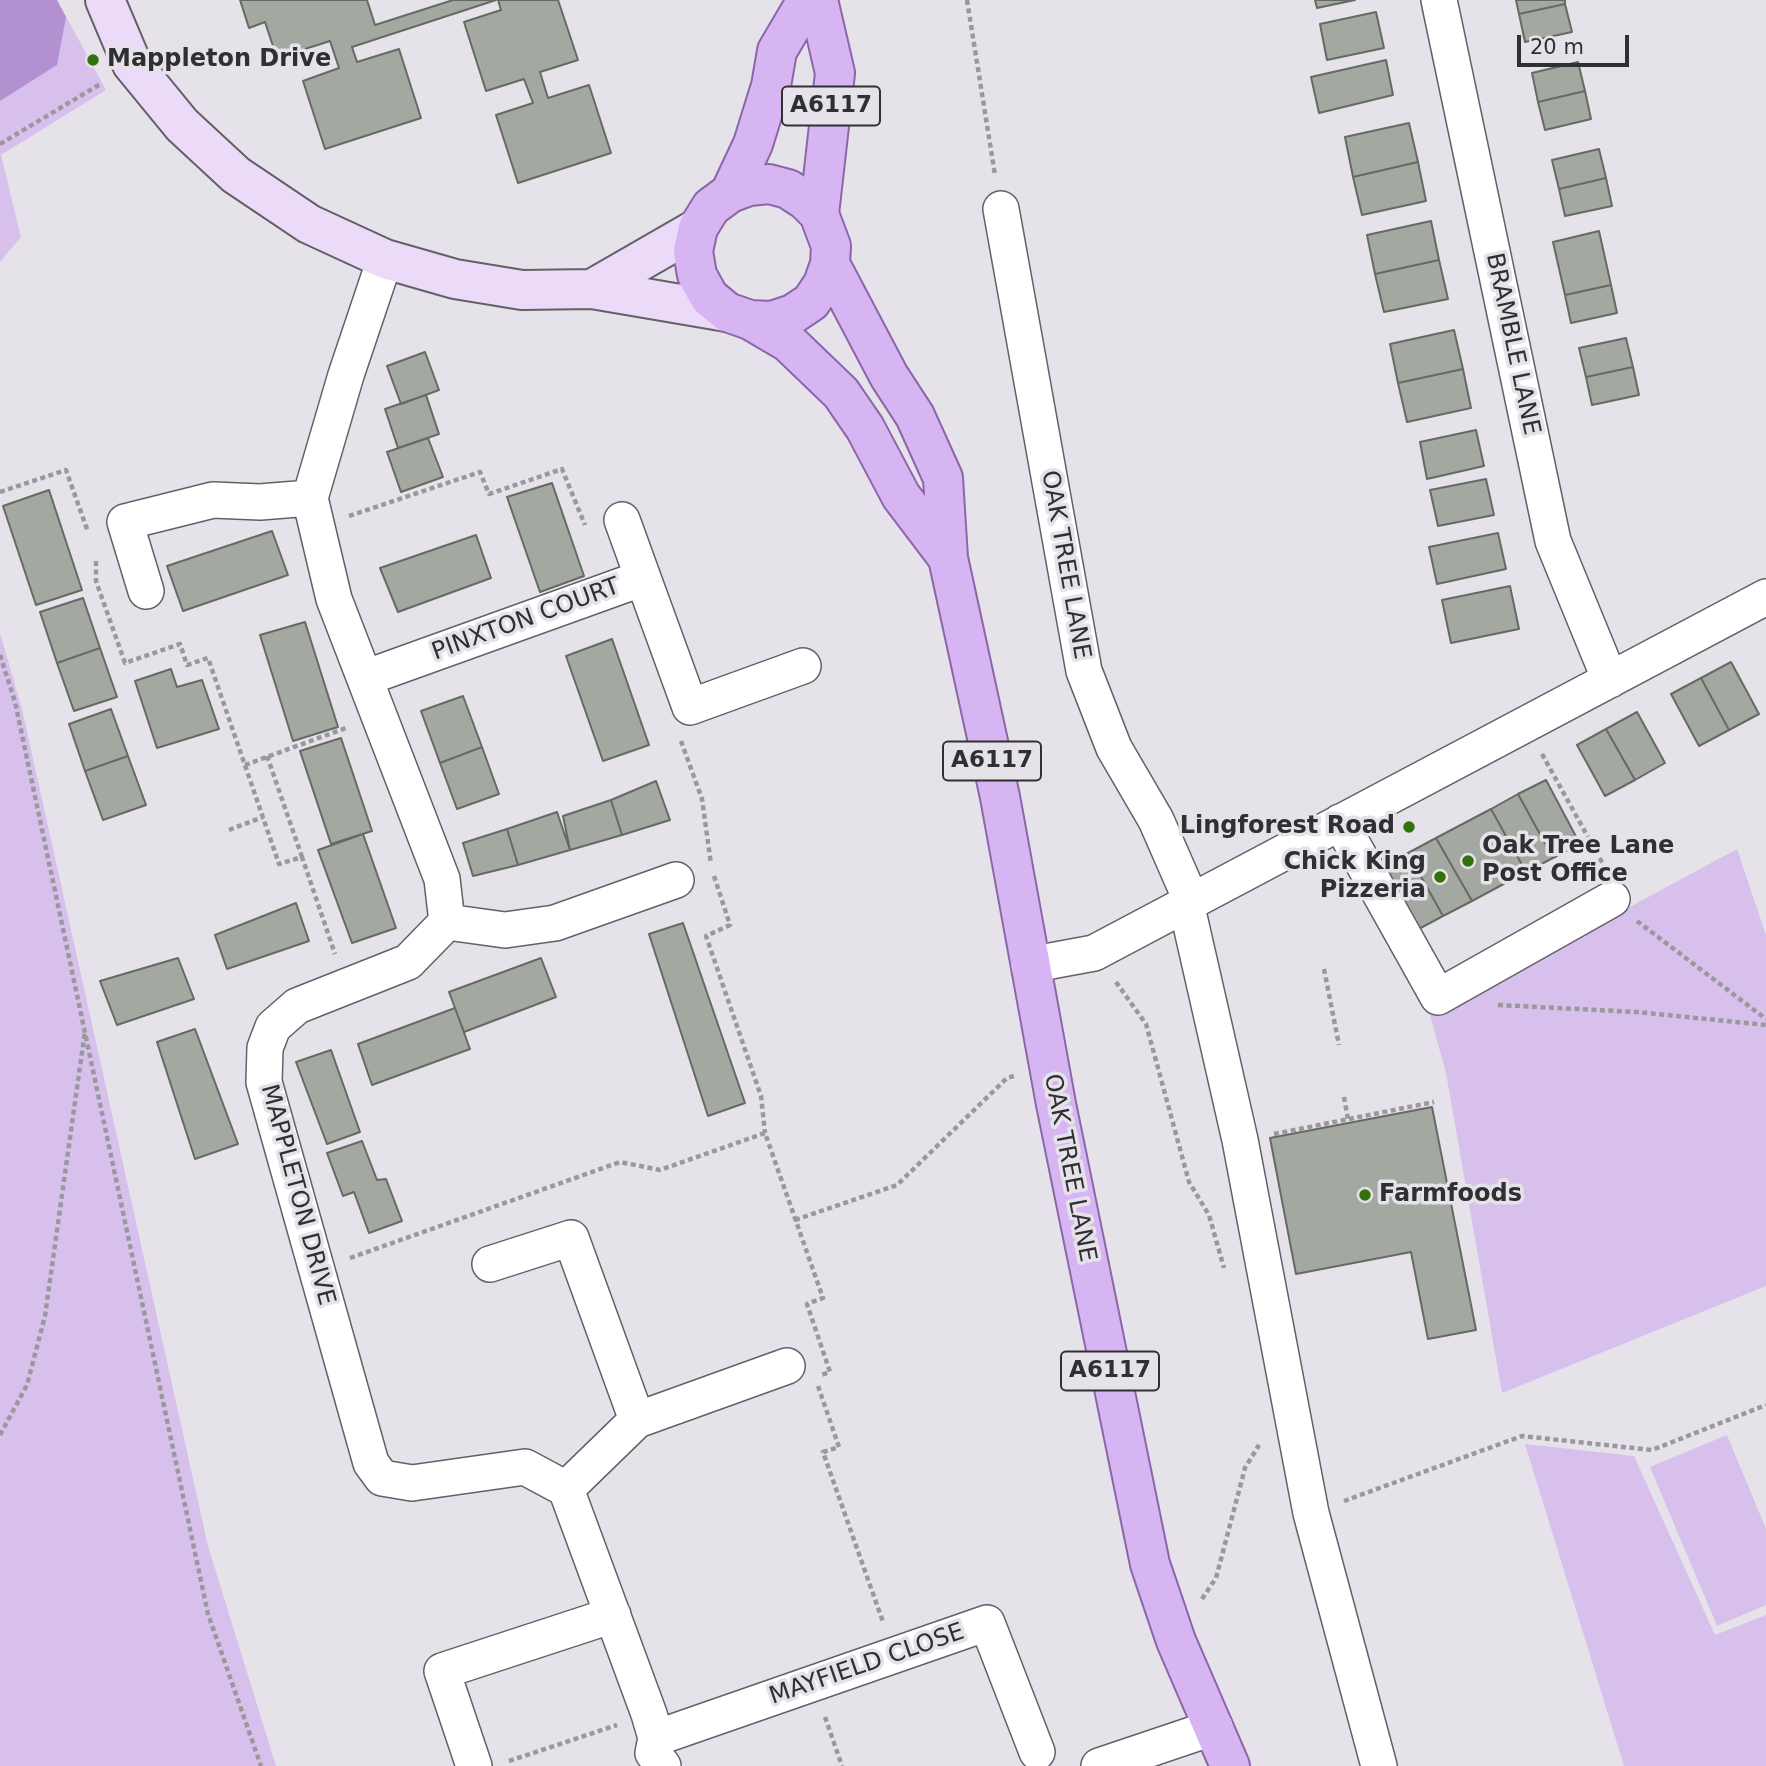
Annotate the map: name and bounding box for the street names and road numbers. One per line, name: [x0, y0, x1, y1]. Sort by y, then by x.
road number: A6117: [782, 86, 880, 125]
street label: BRAMBLE LANE: [1479, 250, 1545, 438]
street label: OAK TREE LANE: [1034, 468, 1096, 662]
street label: PINXTON COURT: [428, 573, 624, 667]
road number: A6117: [943, 741, 1041, 780]
street label: OAK TREE LANE: [1037, 1072, 1101, 1264]
street label: MAPPLETON DRIVE: [254, 1081, 340, 1309]
road number: A6117: [1061, 1352, 1159, 1390]
street label: MAYFIELD CLOSE: [766, 1618, 968, 1712]

